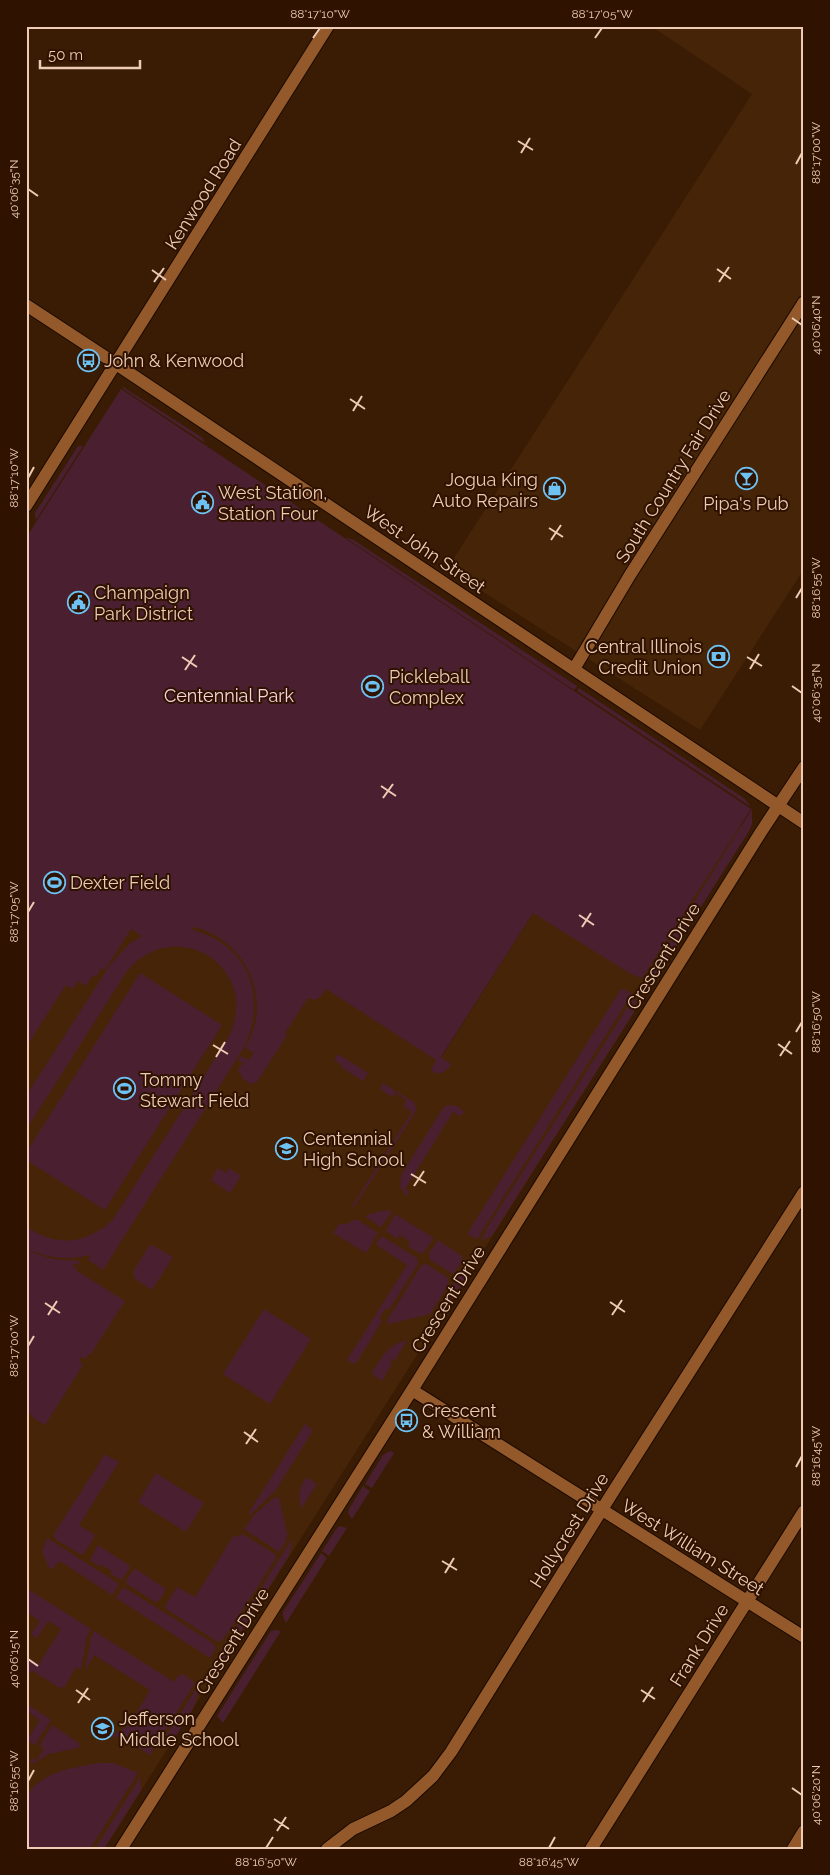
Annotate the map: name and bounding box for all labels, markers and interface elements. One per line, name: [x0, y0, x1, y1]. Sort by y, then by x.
text: 88°17'10"W: [290, 7, 350, 21]
text: 88°17'05"W: [571, 7, 633, 21]
scale bar: [40, 38, 140, 70]
text: 50 m: [48, 46, 83, 64]
text: 88°17'00"W: [809, 122, 823, 184]
street label: Kenwood Road: [161, 135, 245, 253]
text: 40°06'35"N: [7, 159, 21, 219]
text: 40°06'40"N: [809, 295, 823, 355]
bus stop icon: John & Kenwood: [76, 348, 100, 372]
place label: John & Kenwood: [104, 350, 244, 371]
street label: South Country Fair Drive: [611, 385, 735, 567]
text: 88°17'10"W: [7, 448, 21, 508]
bar icon: Pipa's Pub: [734, 466, 758, 490]
place label: Jogua King Auto Repairs: [432, 469, 538, 511]
shop icon: Jogua King Auto Repairs: [542, 477, 566, 501]
place label: West Station, Station Four: [218, 482, 327, 524]
public building icon: West Station, Station Four: [190, 490, 214, 514]
place label: Pipa's Pub: [703, 493, 789, 514]
street label: West John Street: [360, 501, 490, 597]
text: 88°16'55"W: [809, 557, 823, 619]
place label: Champaign Park District: [94, 582, 193, 624]
public building icon: Champaign Park District: [66, 590, 90, 614]
place label: Central Illinois Credit Union: [586, 636, 702, 678]
bank icon: Central Illinois Credit Union: [706, 644, 730, 668]
text: 40°06'35"N: [809, 663, 823, 723]
place label: Pickleball Complex: [389, 666, 470, 708]
sports icon: Pickleball Complex: [361, 674, 385, 698]
park label: Centennial Park: [164, 685, 295, 706]
sports icon: Dexter Field: [42, 870, 66, 894]
place label: Dexter Field: [70, 872, 170, 893]
text: 88°17'05"W: [7, 881, 21, 943]
street label: Crescent Drive: [622, 898, 704, 1013]
text: 88°16'50"W: [809, 991, 823, 1053]
place label: Tommy Stewart Field: [140, 1069, 249, 1111]
sports icon: Tommy Stewart Field: [112, 1077, 136, 1101]
place label: Centennial High School: [303, 1128, 404, 1170]
school or university icon: Centennial High School: [275, 1136, 299, 1160]
street label: Crescent Drive: [407, 1241, 489, 1356]
text: 88°17'00"W: [7, 1315, 21, 1377]
place label: Crescent & William: [422, 1400, 501, 1442]
bus stop icon: Crescent & William: [394, 1408, 418, 1432]
text: 88°16'45"W: [809, 1425, 823, 1486]
street label: Hollycrest Drive: [525, 1468, 613, 1591]
street label: West William Street: [618, 1495, 768, 1599]
street label: Crescent Drive: [191, 1583, 273, 1698]
street label: Frank Drive: [665, 1599, 733, 1690]
text: 40°06'15"N: [7, 1630, 21, 1688]
place label: Jefferson Middle School: [119, 1708, 239, 1750]
school or university icon: Jefferson Middle School: [91, 1716, 115, 1740]
text: 88°16'55"W: [7, 1750, 21, 1812]
text: 40°06'20"N: [809, 1765, 823, 1825]
text: 88°16'50"W: [235, 1855, 297, 1869]
text: 88°16'45"W: [519, 1855, 580, 1869]

